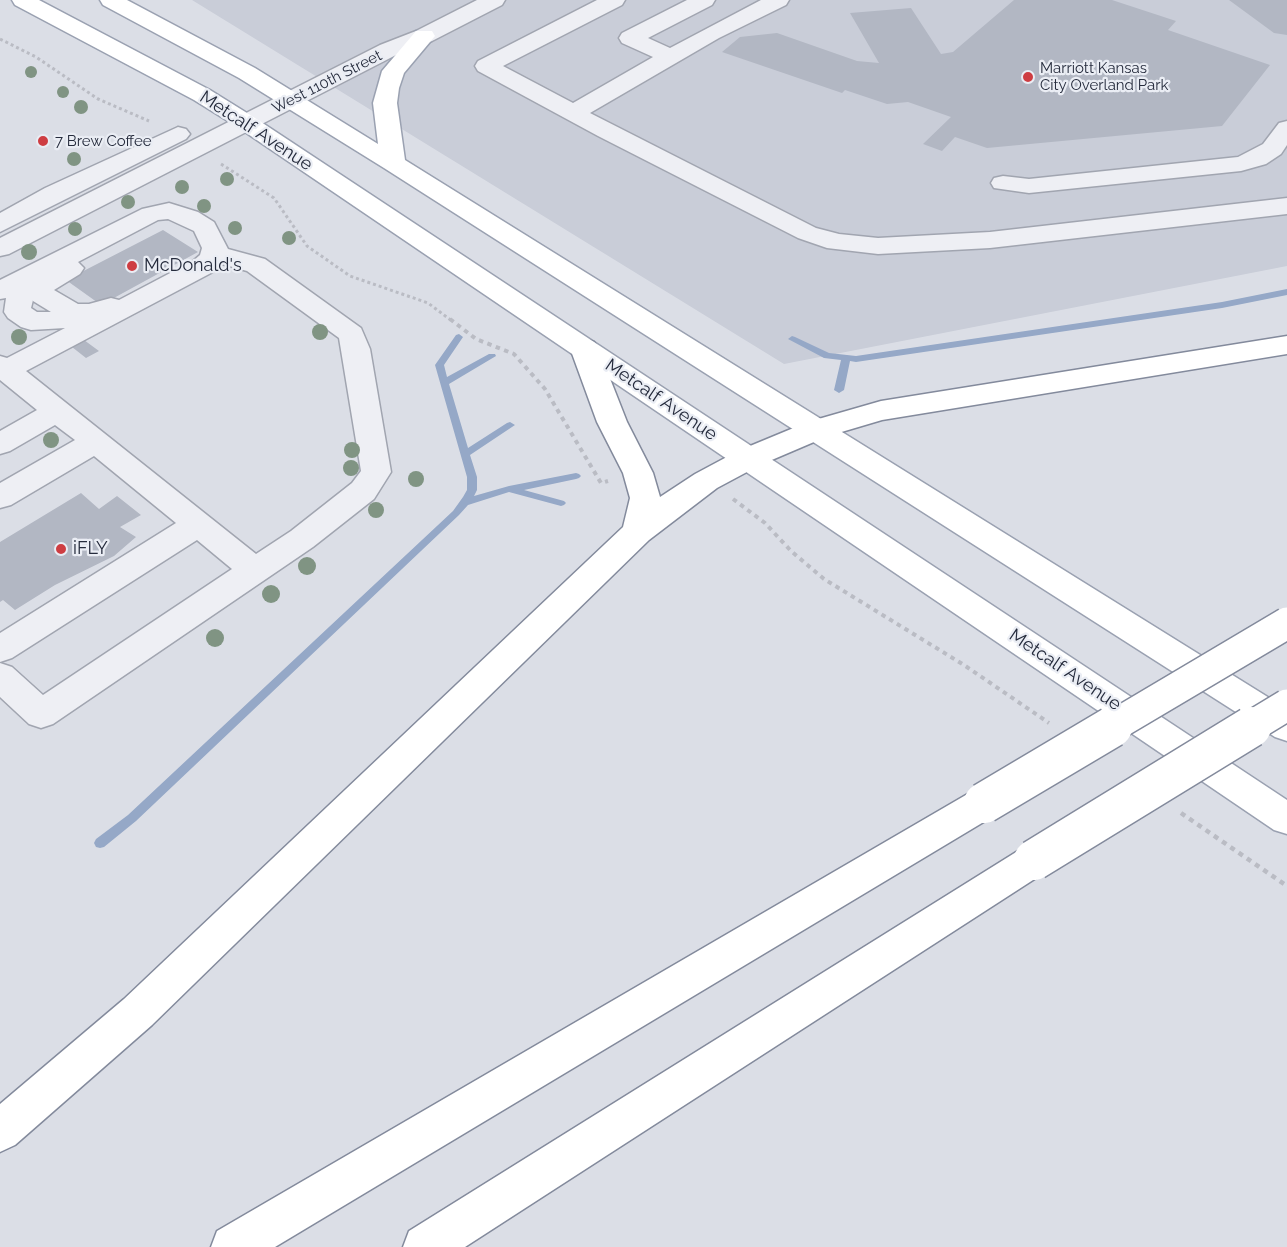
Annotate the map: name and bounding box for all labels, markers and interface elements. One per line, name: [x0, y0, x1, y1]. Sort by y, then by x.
street label: West 110th Street: [269, 47, 385, 117]
place label: Marriott Kansas City Overland Park: [1040, 59, 1168, 94]
marker: Marriott Kansas City Overland Park: [1021, 70, 1035, 84]
street label: Metcalf Avenue: [195, 86, 317, 176]
place label: 7 Brew Coffee: [55, 132, 152, 150]
marker: 7 Brew Coffee: [36, 134, 50, 148]
place label: McDonald's: [144, 255, 242, 277]
marker: McDonald's: [125, 259, 139, 273]
street label: Metcalf Avenue: [601, 355, 721, 445]
place label: iFLY: [73, 538, 108, 560]
marker: iFLY: [54, 542, 68, 556]
street label: Metcalf Avenue: [1005, 625, 1125, 715]

